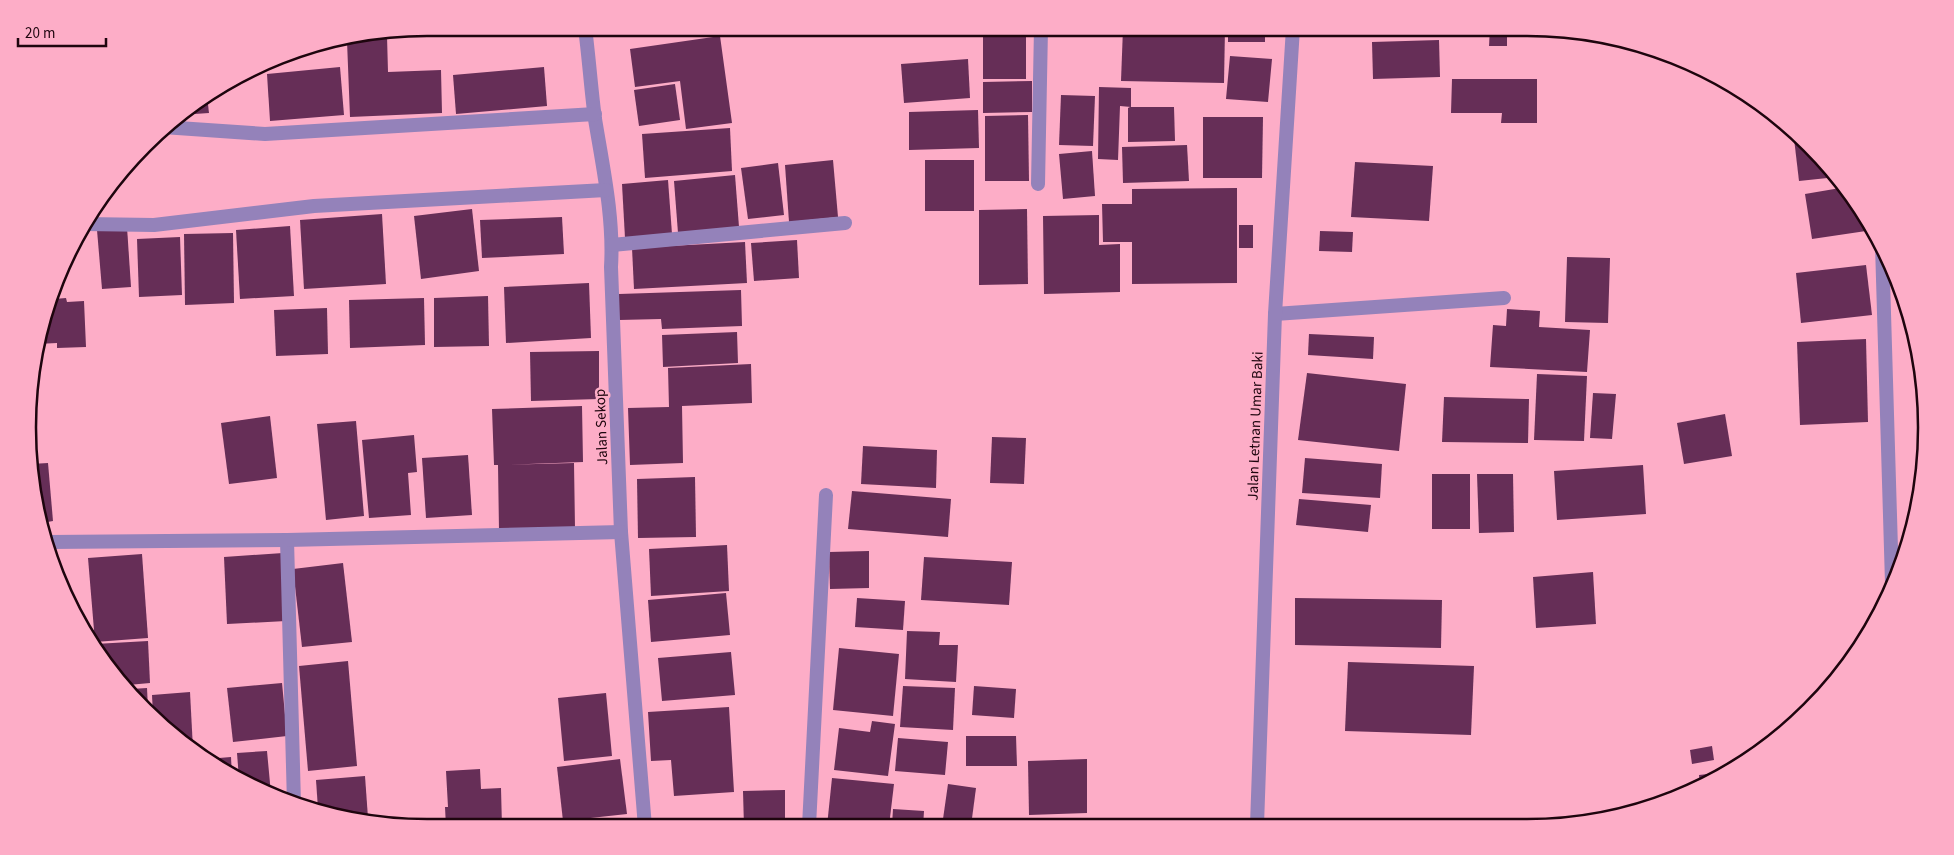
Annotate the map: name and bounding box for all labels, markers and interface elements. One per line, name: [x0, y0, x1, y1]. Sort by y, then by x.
scale bar: [18, 15, 105, 47]
text: 20 m: [25, 23, 55, 44]
street label: Jalan Letnan Umar Baki: [1242, 351, 1269, 501]
street label: Jalan Sekop: [590, 388, 613, 466]

